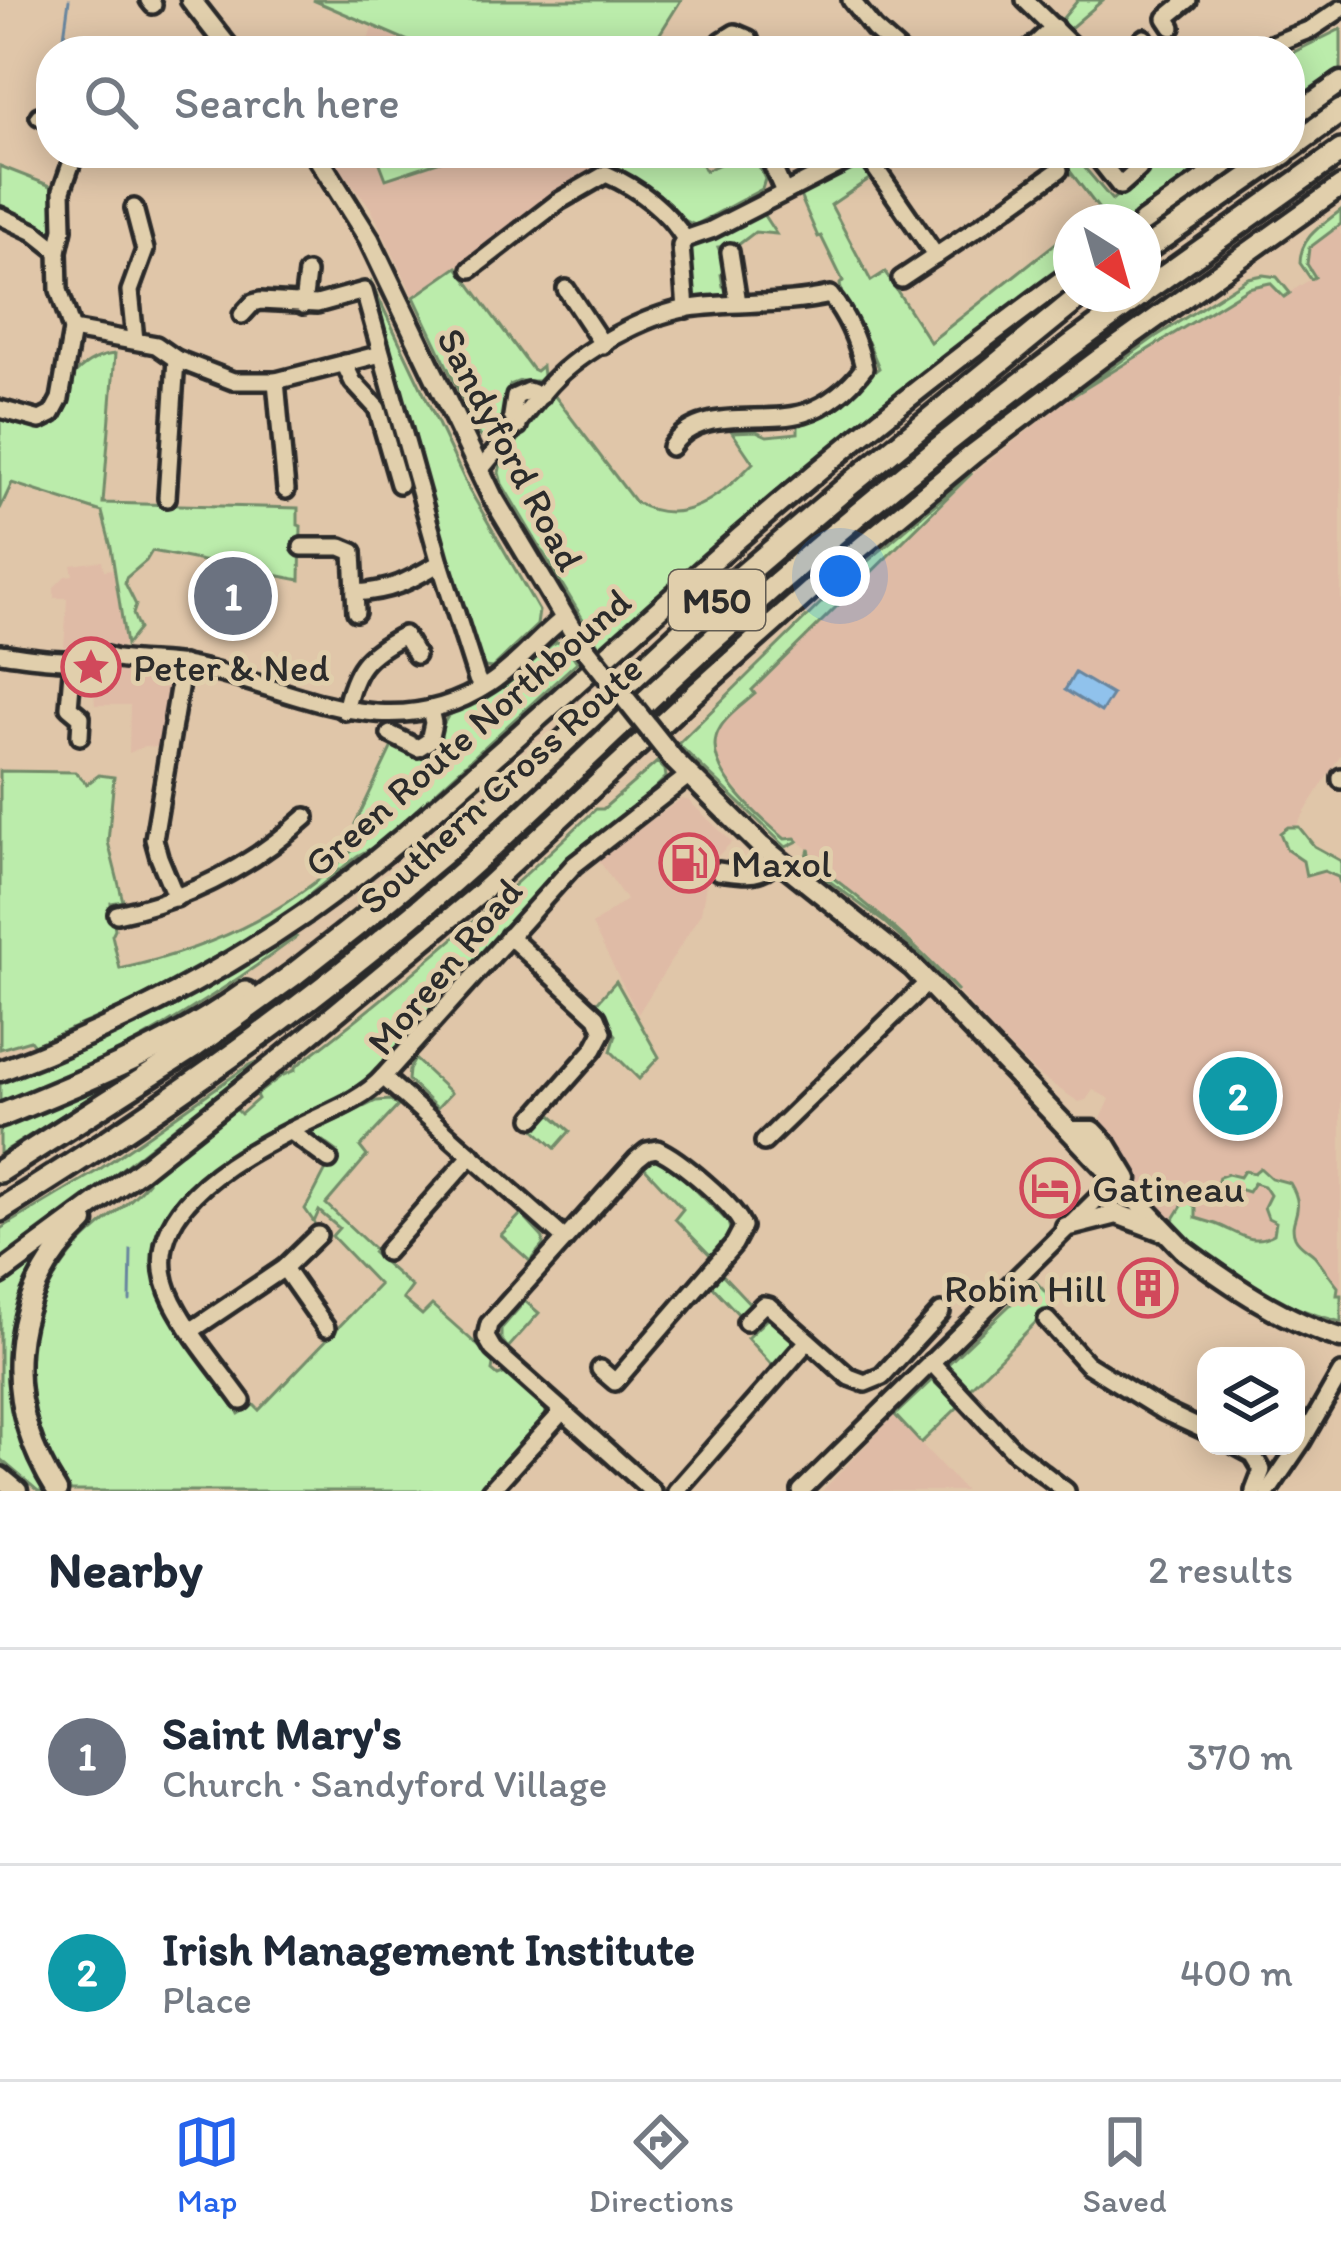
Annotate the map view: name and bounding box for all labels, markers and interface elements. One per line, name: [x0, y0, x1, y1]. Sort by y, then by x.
search box: [36, 36, 1305, 168]
icon: search: [78, 69, 144, 135]
text: Search here: [174, 75, 400, 129]
north arrow: [1053, 204, 1161, 312]
street label: Sandyford Road: [427, 320, 594, 579]
your location: [810, 546, 870, 606]
pin: 1: [194, 551, 272, 641]
road number: M50: [669, 570, 765, 630]
street label: Green Route Northbound: [295, 578, 640, 887]
place icon: Peter & Ned: [60, 636, 122, 698]
place label: Peter & Ned: [133, 644, 330, 691]
street label: Southern Cross Route: [349, 645, 652, 924]
fuel station icon: Maxol: [658, 832, 720, 894]
place label: Maxol: [731, 840, 832, 887]
street label: Moreen Road: [357, 868, 532, 1064]
pin: 2: [1199, 1051, 1277, 1141]
hotel icon: Gatineau: [1019, 1157, 1081, 1219]
place label: Gatineau: [1092, 1165, 1245, 1212]
building icon: Robin Hill: [1117, 1257, 1179, 1319]
place label: Robin Hill: [944, 1265, 1106, 1312]
map controls: [1197, 1347, 1305, 1455]
button: layers: [1197, 1347, 1305, 1455]
text: Nearby: [48, 1539, 203, 1600]
text: 2 results: [1148, 1546, 1293, 1593]
text: Saint Mary's: [162, 1706, 402, 1760]
text: 1: [78, 1733, 96, 1780]
text: 370 m: [1187, 1733, 1293, 1780]
text: Church · Sandyford Village: [162, 1760, 607, 1807]
text: Irish Management Institute: [162, 1922, 695, 1976]
text: 2: [77, 1949, 97, 1996]
text: 400 m: [1180, 1949, 1293, 1996]
text: Place: [162, 1976, 252, 2023]
tab: Map: [174, 2109, 240, 2220]
tab: Directions: [589, 2109, 734, 2220]
tab: Saved: [1083, 2109, 1167, 2220]

